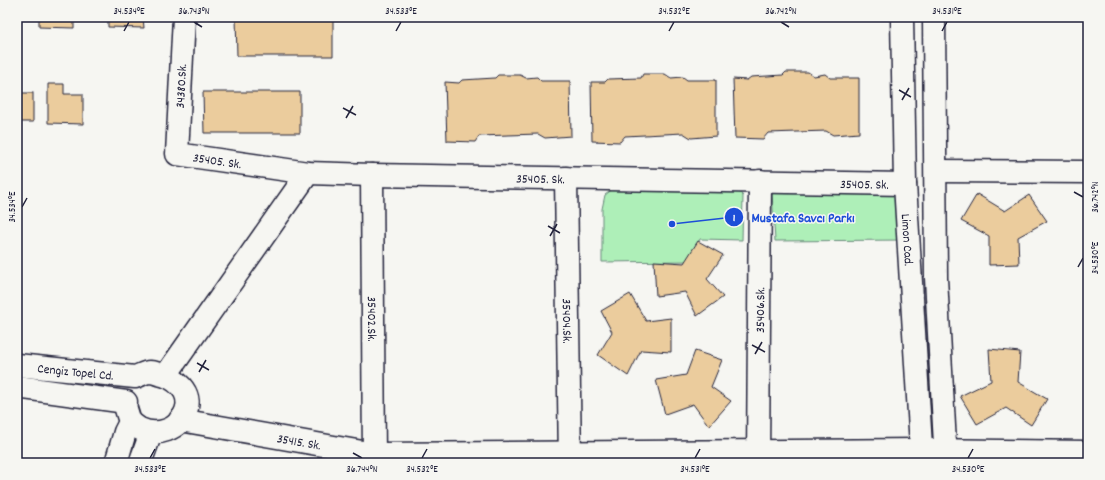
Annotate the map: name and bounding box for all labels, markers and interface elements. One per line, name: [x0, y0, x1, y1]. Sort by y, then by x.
text: 34.534°E: [113, 5, 145, 19]
text: 36.743°N: [178, 5, 210, 19]
text: 34.533°E: [385, 5, 417, 19]
text: 34.532°E: [658, 5, 690, 19]
text: 36.742°N: [765, 5, 797, 19]
text: 34.531°E: [932, 5, 962, 19]
street label: 34380.Sk.: [172, 63, 193, 109]
street label: 35405. Sk.: [192, 149, 243, 175]
street label: 35405. Sk.: [516, 170, 565, 190]
street label: 35405. Sk.: [840, 176, 889, 196]
text: 36.742°N: [1089, 181, 1103, 213]
text: 34.534°E: [6, 191, 20, 223]
callout: Mustafa Savcı Parkı: [724, 204, 863, 230]
text: Mustafa Savcı Parkı: [752, 209, 855, 229]
text: 1: [733, 210, 736, 227]
street label: Limon Cad.: [895, 213, 917, 267]
text: 34.530°E: [1089, 241, 1103, 274]
street label: 35406.Sk.: [752, 287, 771, 333]
street label: 35402.Sk.: [361, 296, 380, 342]
street label: 35404.Sk.: [556, 298, 575, 344]
street label: Cengiz Topel Cd.: [36, 360, 115, 387]
street label: 35415. Sk.: [275, 430, 322, 457]
text: 34.533°E: [134, 463, 166, 477]
text: 36.744°N: [346, 463, 378, 477]
text: 34.532°E: [406, 463, 438, 477]
text: 34.531°E: [680, 463, 710, 477]
text: 34.530°E: [952, 463, 985, 477]

